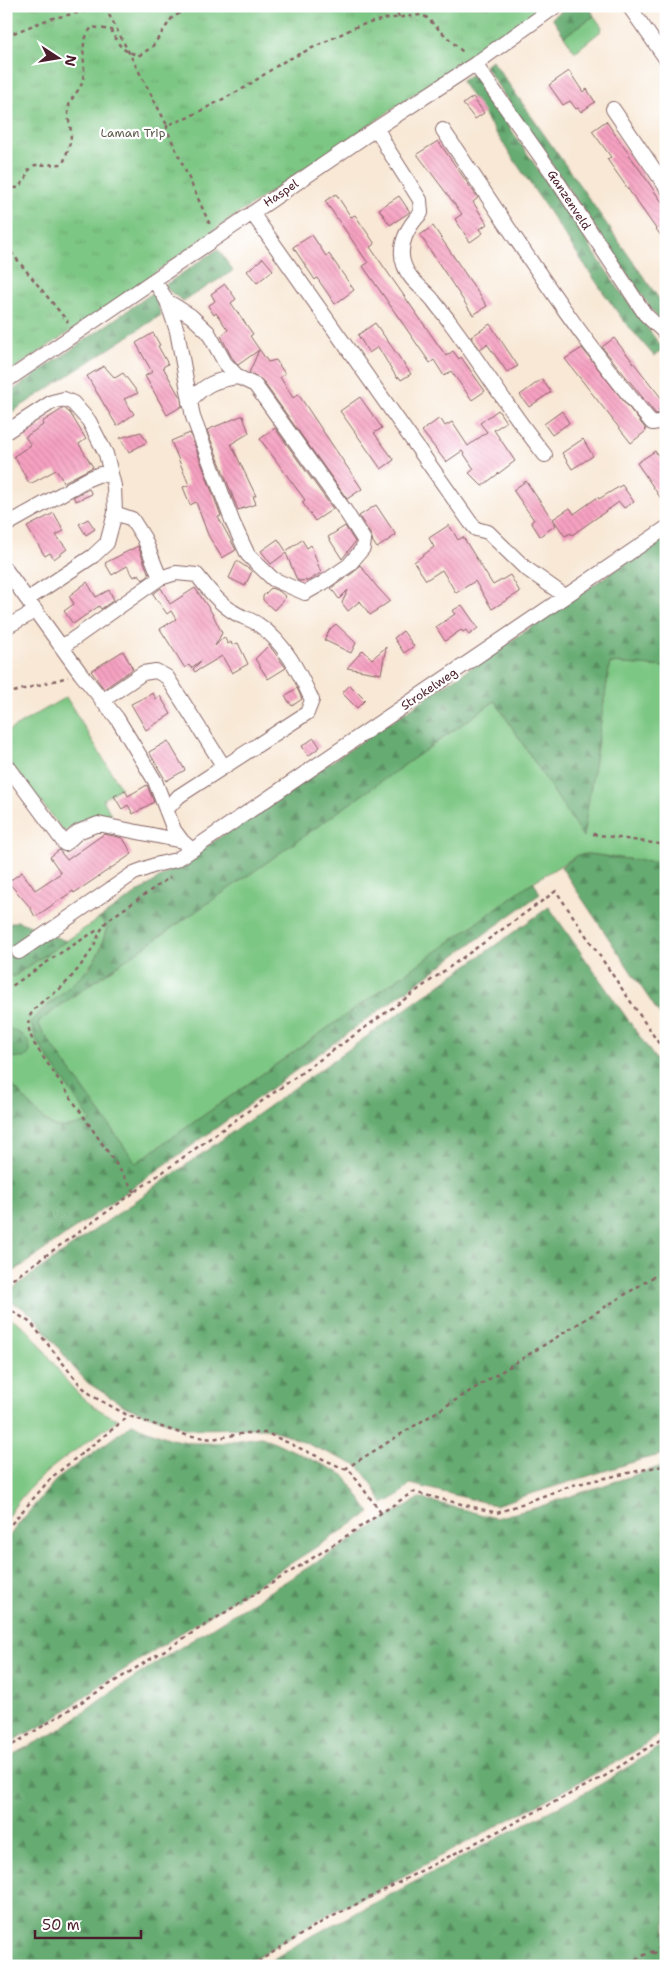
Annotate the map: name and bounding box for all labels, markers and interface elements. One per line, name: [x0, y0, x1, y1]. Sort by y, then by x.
north arrow: [32, 32, 82, 82]
text: N: [61, 53, 81, 68]
park label: Laman Trip: [101, 125, 166, 141]
street label: Ganzenveld: [544, 167, 595, 233]
street label: Haspel: [260, 175, 302, 211]
street label: Strokelweg: [398, 664, 460, 714]
scale bar: [35, 1907, 141, 1939]
text: 50 m: [42, 1915, 80, 1935]

